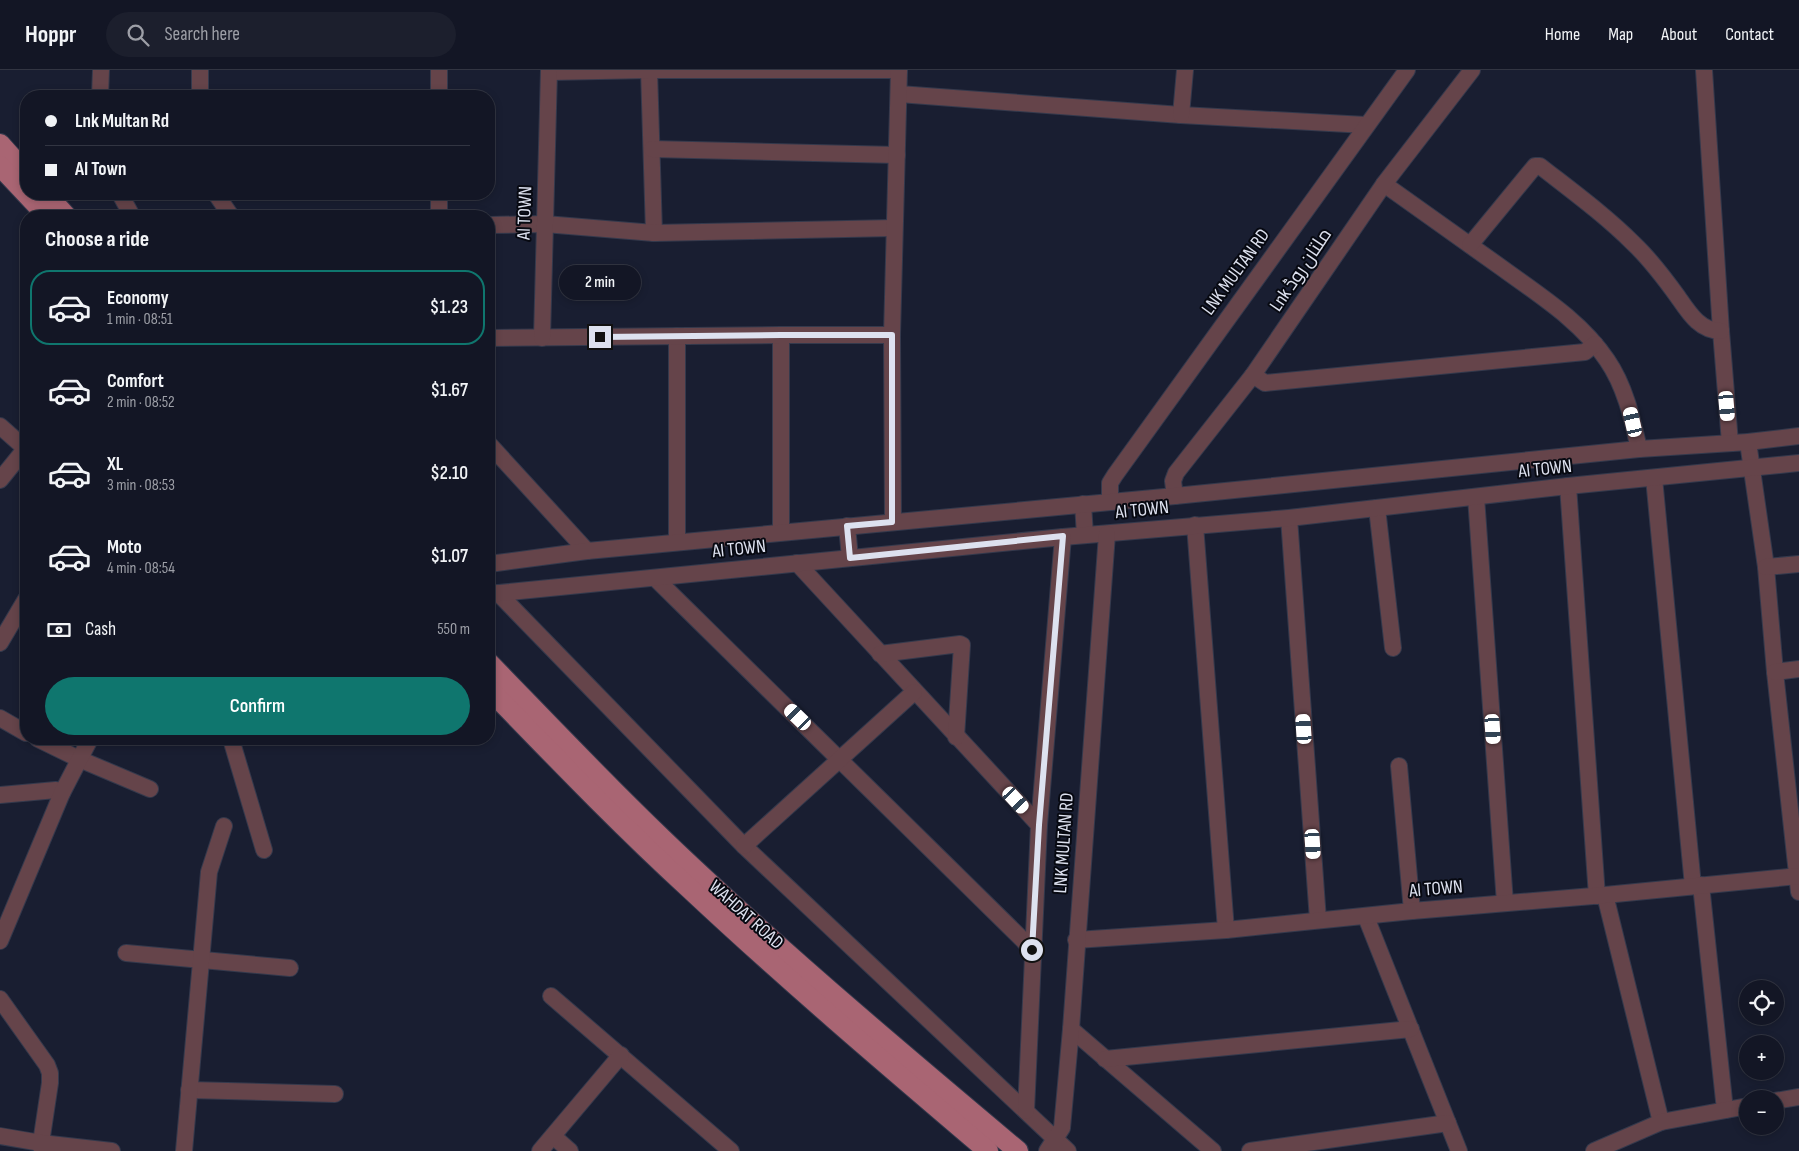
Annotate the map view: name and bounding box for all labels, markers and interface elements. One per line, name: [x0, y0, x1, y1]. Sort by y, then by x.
search box: [106, 12, 456, 57]
text: Hoppr: [25, 20, 76, 49]
icon: search: [124, 21, 152, 49]
text: Search here: [164, 23, 240, 46]
text: Home: [1545, 24, 1580, 45]
text: Map: [1608, 24, 1633, 45]
text: About: [1661, 24, 1697, 45]
text: Contact: [1725, 24, 1774, 45]
text: Lnk Multan Rd: [75, 110, 169, 133]
text: AI Town: [75, 158, 126, 181]
street label: AI TOWN: [513, 186, 537, 241]
street label: LNK MULTAN RD: [1197, 224, 1275, 320]
street label: Lnk ملتان روڈ: [1265, 224, 1337, 316]
text: Choose a ride: [45, 226, 149, 253]
callout: 2 min: [559, 264, 641, 300]
text: 2 min: [585, 273, 615, 292]
icon: car: [47, 285, 92, 330]
text: Economy: [107, 287, 169, 310]
text: $1.23: [430, 296, 468, 319]
text: 1 min · 08:51: [107, 310, 173, 329]
route end: [589, 326, 611, 348]
icon: car: [47, 368, 92, 413]
text: Comfort: [107, 370, 164, 393]
text: $1.67: [430, 379, 468, 402]
car: [1718, 390, 1735, 422]
text: 2 min · 08:52: [107, 393, 175, 412]
car: [1622, 406, 1643, 438]
icon: car: [47, 451, 92, 496]
text: XL: [107, 453, 123, 476]
street label: AI TOWN: [1516, 455, 1573, 483]
text: $2.10: [430, 462, 468, 485]
text: 3 min · 08:53: [107, 476, 175, 495]
street label: AI TOWN: [1113, 496, 1170, 524]
icon: car: [47, 534, 92, 579]
street label: AI TOWN: [710, 535, 767, 563]
text: Moto: [107, 536, 142, 559]
text: $1.07: [430, 545, 468, 568]
text: 4 min · 08:54: [107, 559, 175, 578]
icon: cash: [45, 616, 73, 644]
text: Cash: [85, 618, 116, 641]
text: 550 m: [437, 620, 470, 639]
button: Confirm: [45, 677, 470, 735]
car: [781, 701, 814, 733]
car: [1295, 714, 1312, 744]
car: [1484, 714, 1501, 744]
car: [1000, 784, 1031, 816]
street label: LNK MULTAN RD: [1049, 792, 1079, 894]
car: [1304, 829, 1321, 859]
street label: AI TOWN: [1407, 875, 1464, 903]
street label: WAHDAT ROAD: [704, 876, 788, 954]
route start: [1021, 939, 1043, 961]
map controls: [1739, 980, 1784, 1135]
button: locate: [1739, 980, 1784, 1025]
button: +: [1739, 1035, 1784, 1080]
button: −: [1739, 1090, 1784, 1135]

